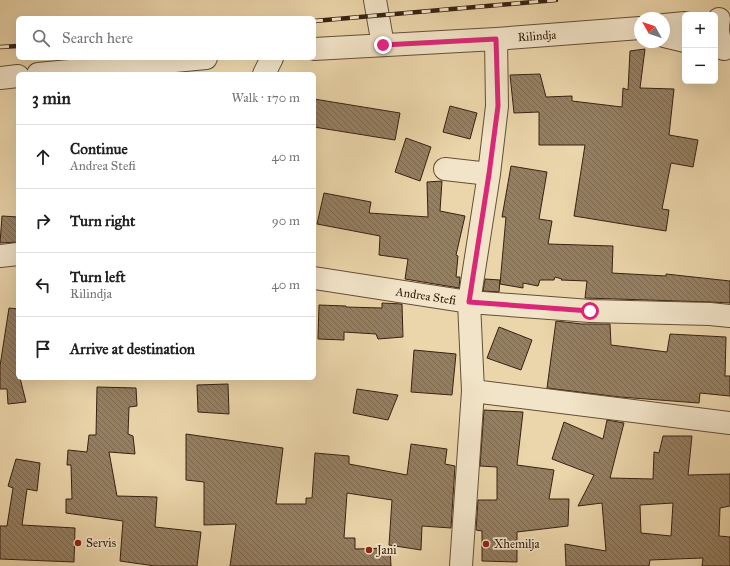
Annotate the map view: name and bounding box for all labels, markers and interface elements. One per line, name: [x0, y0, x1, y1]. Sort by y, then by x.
north arrow: [634, 12, 670, 48]
map controls: [682, 12, 718, 84]
button: +: [682, 12, 718, 48]
search box: [16, 16, 316, 60]
icon: search: [30, 27, 52, 49]
street label: Rilindja: [517, 28, 558, 44]
text: Search here: [62, 29, 133, 47]
route end: [374, 36, 392, 54]
button: −: [682, 48, 718, 84]
text: 3 min: [32, 88, 71, 109]
text: Walk · 170 m: [231, 90, 300, 106]
text: Continue: [70, 140, 128, 158]
icon: ahead: [32, 146, 54, 168]
text: 40 m: [271, 149, 300, 165]
text: Andrea Stefi: [70, 158, 136, 174]
icon: right: [32, 210, 54, 232]
text: Turn right: [70, 212, 135, 230]
text: 90 m: [272, 213, 300, 229]
text: Turn left: [70, 268, 126, 286]
icon: left: [32, 274, 54, 296]
text: 40 m: [271, 277, 300, 293]
street label: Andrea Stefi: [394, 284, 457, 308]
text: Rilindja: [70, 286, 112, 302]
route start: [581, 302, 599, 320]
icon: arrive: [32, 338, 54, 360]
text: Arrive at destination: [70, 340, 195, 358]
place label: Servis: [86, 536, 116, 550]
place label: Xhemilja: [494, 537, 540, 551]
marker: Servis: [73, 538, 83, 548]
marker: Xhemilja: [481, 539, 491, 549]
place label: Jani: [375, 543, 397, 558]
marker: Jani: [364, 545, 374, 555]

